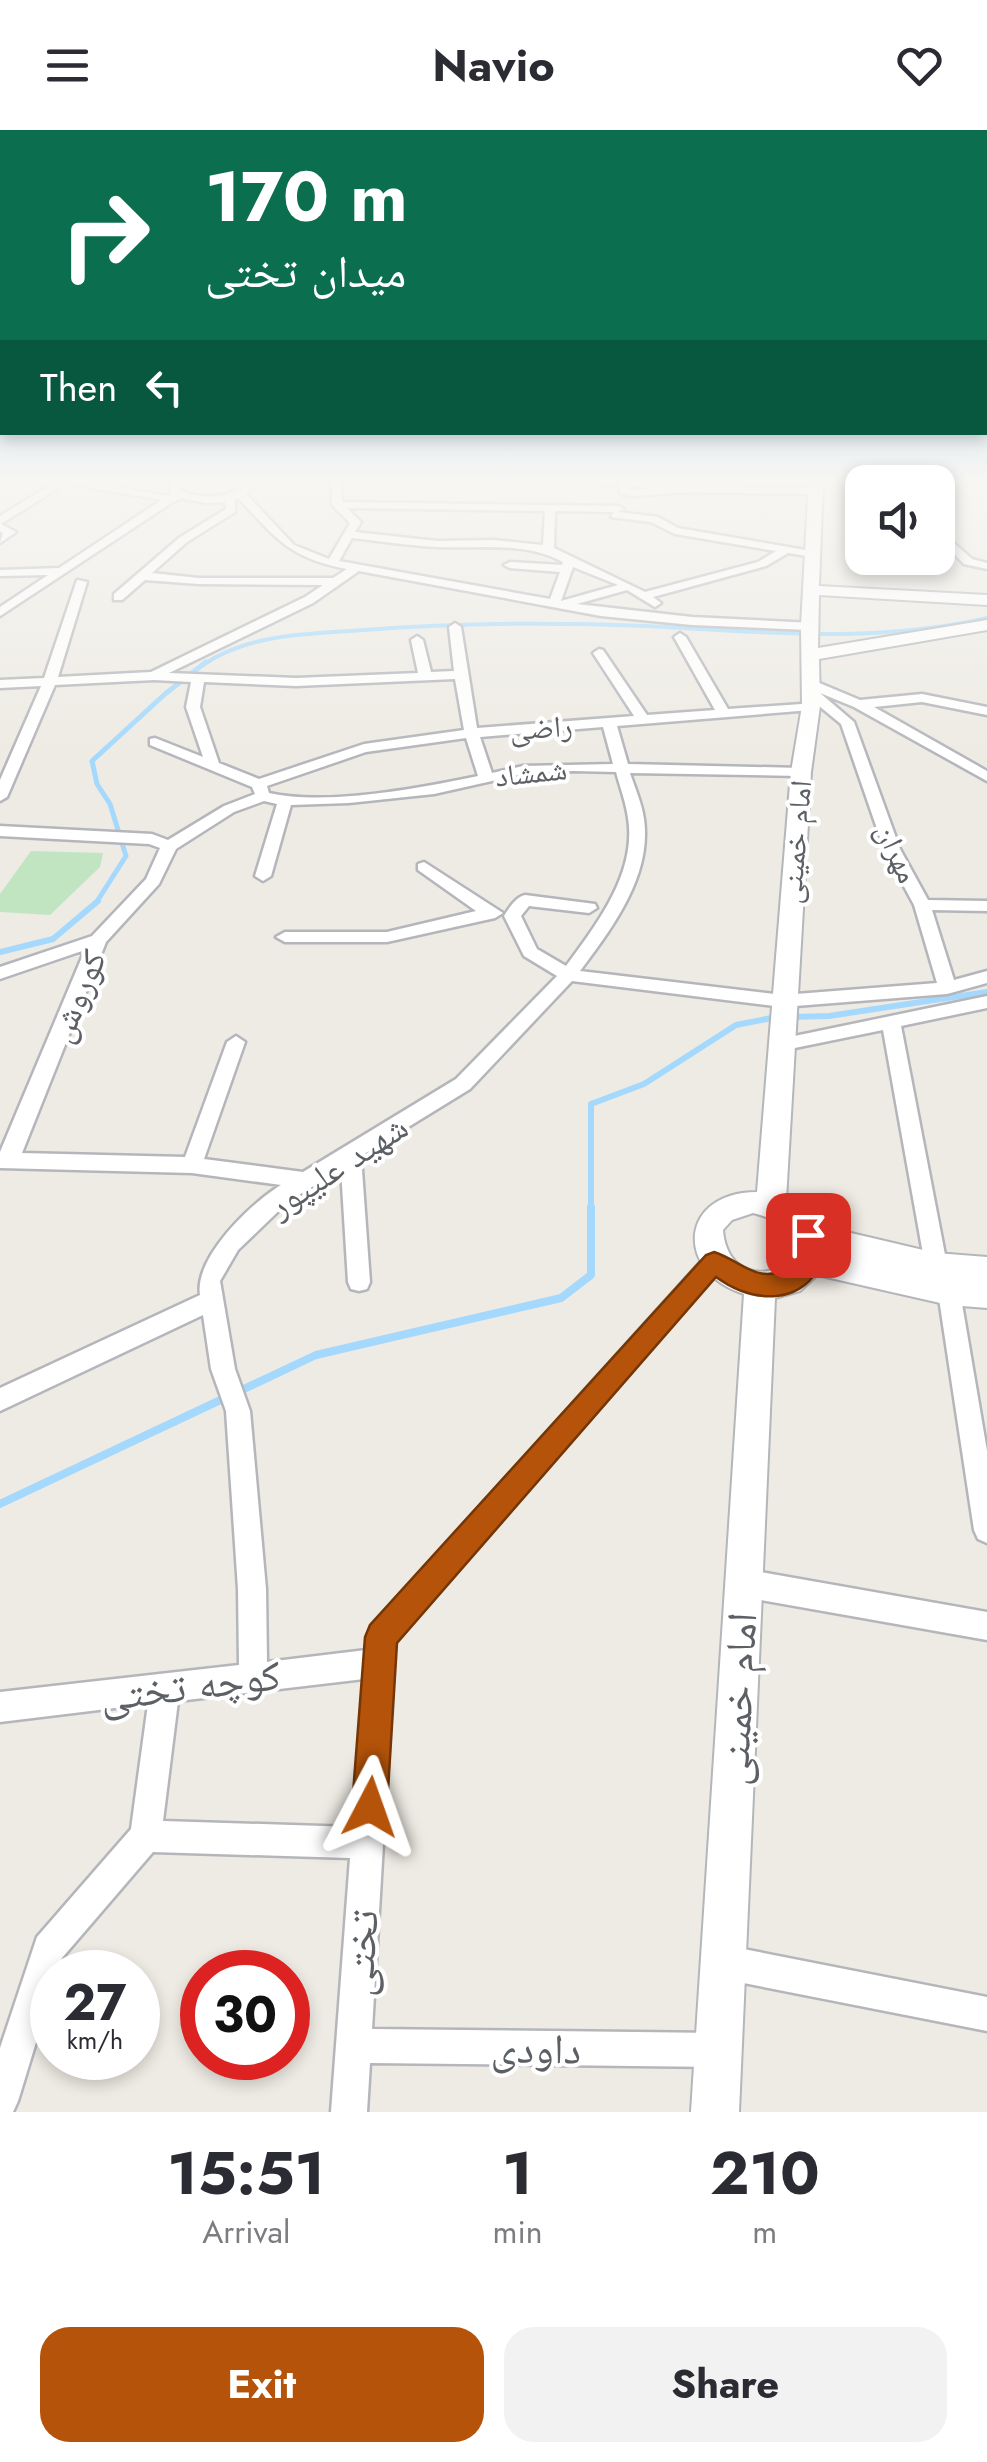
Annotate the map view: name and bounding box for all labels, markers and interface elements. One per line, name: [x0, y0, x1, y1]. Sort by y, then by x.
text: Navio: [432, 33, 555, 98]
icon: menu: [40, 38, 95, 93]
icon: heart: [892, 38, 947, 93]
text: 170 m: [205, 146, 408, 247]
icon: right: [40, 170, 170, 300]
text: میدان تختی: [205, 239, 406, 304]
text: Then: [40, 360, 117, 415]
icon: left: [137, 360, 192, 415]
map controls: [845, 465, 955, 575]
button: sound: [845, 465, 955, 575]
street label: راضی: [508, 704, 574, 751]
street label: شمشاد: [493, 747, 569, 798]
street label: امام خمینی: [769, 778, 822, 905]
street label: مهران: [865, 816, 930, 890]
street label: کوروش: [35, 942, 119, 1050]
street label: شهید علیپور: [258, 1102, 418, 1230]
pin: [766, 1193, 851, 1278]
icon: arrive: [781, 1208, 836, 1263]
street label: امام خمینی: [703, 1611, 772, 1787]
street label: کوچه تختی: [96, 1644, 284, 1727]
position arrow: [318, 1755, 422, 1859]
street label: تختی: [327, 1908, 394, 1998]
speed limit sign: 30: [180, 1950, 310, 2080]
text: 27: [64, 1966, 126, 2039]
street label: داودی: [490, 2017, 582, 2080]
text: km/h: [67, 2022, 123, 2058]
text: 15:51: [167, 2130, 325, 2217]
text: 1: [502, 2130, 533, 2217]
text: 210: [710, 2130, 820, 2217]
text: Arrival: [202, 2209, 290, 2255]
text: min: [493, 2209, 543, 2255]
text: m: [752, 2209, 777, 2255]
button: Exit: [40, 2327, 484, 2442]
button: Share: [504, 2327, 947, 2442]

